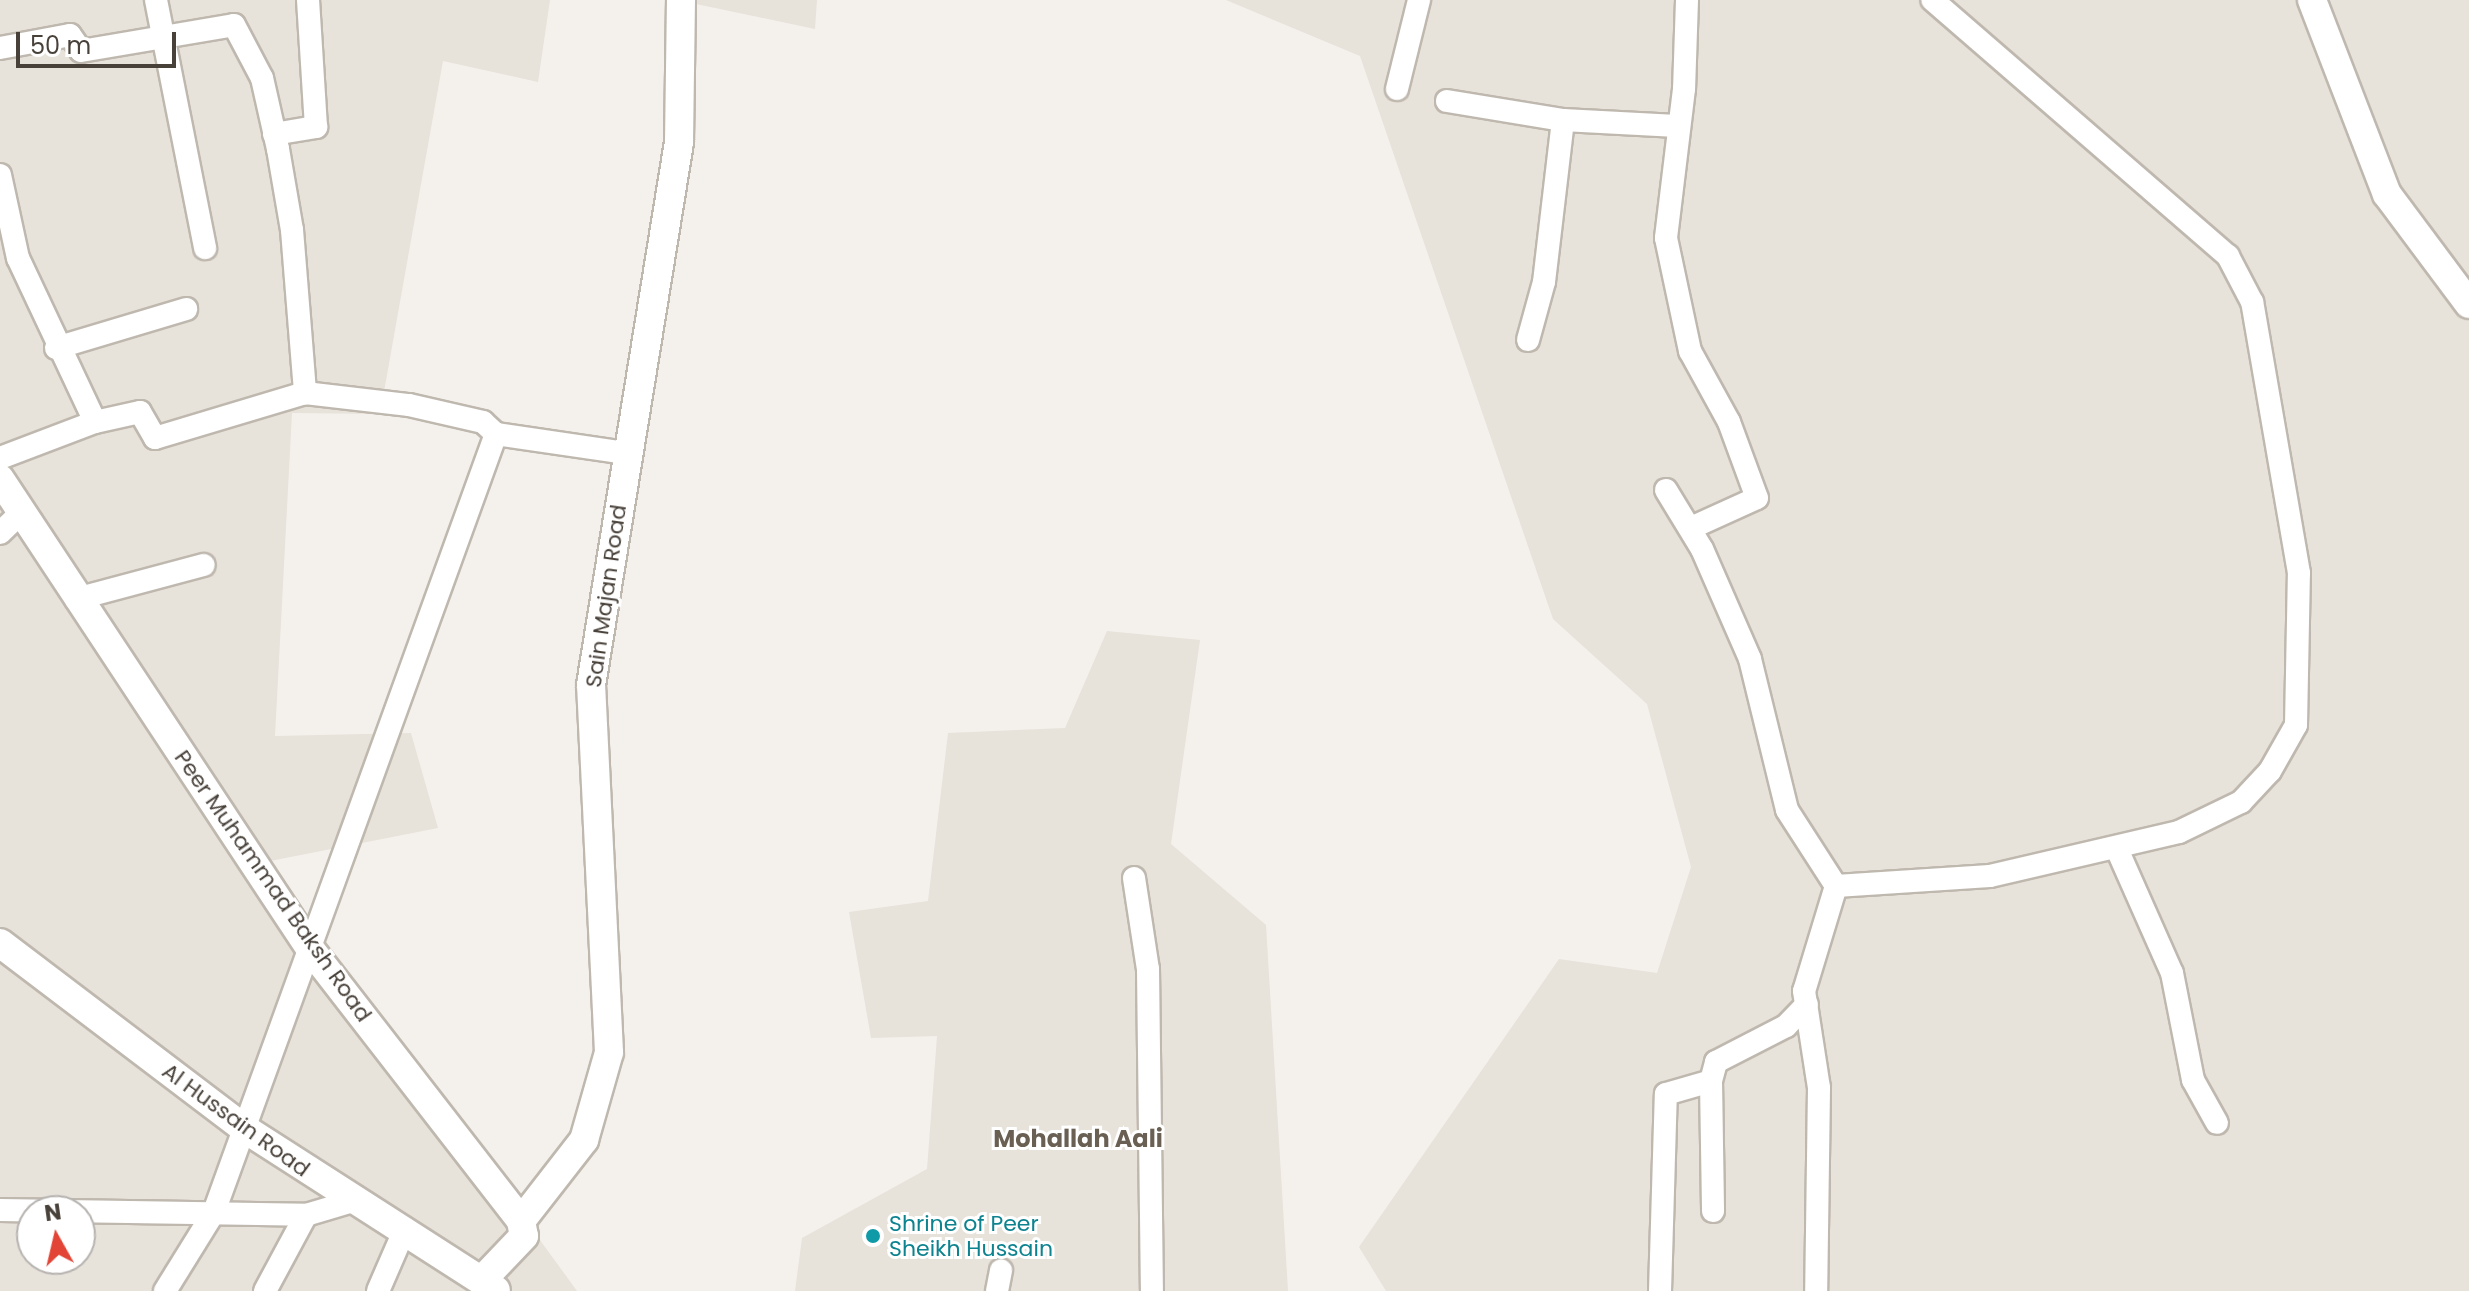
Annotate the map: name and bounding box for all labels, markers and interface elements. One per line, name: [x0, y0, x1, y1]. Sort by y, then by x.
scale bar: [20, 16, 180, 66]
text: 50 m: [30, 29, 91, 62]
street label: Sain Majan Road: [580, 503, 632, 689]
street label: Peer Muhammad Baksh Road: [169, 745, 377, 1027]
street label: Al Hussain Road: [157, 1058, 315, 1182]
district label: Mohallah Aali: [993, 1125, 1163, 1153]
north arrow: [16, 1195, 96, 1275]
text: N: [43, 1196, 63, 1229]
place label: Shrine of Peer Sheikh Hussain: [889, 1210, 1053, 1262]
marker: Shrine of Peer Sheikh Hussain: [864, 1227, 882, 1245]

